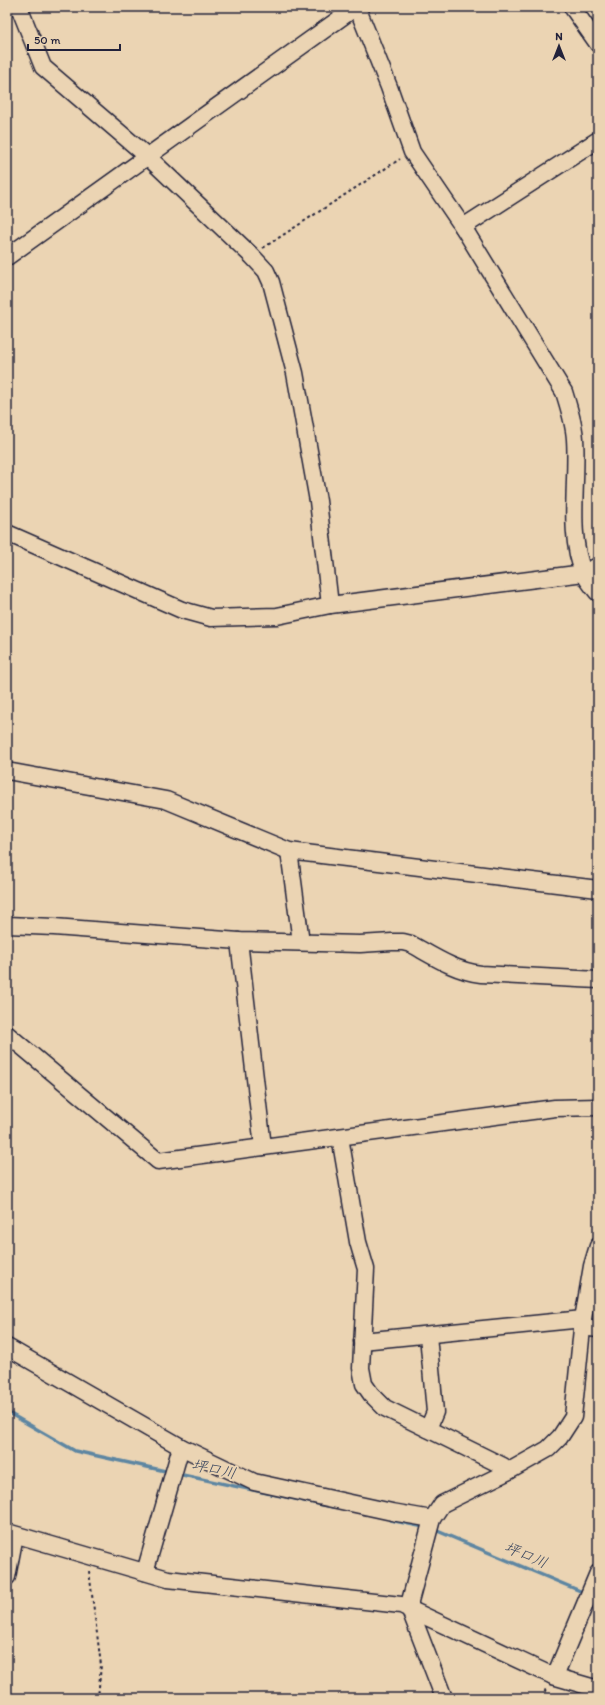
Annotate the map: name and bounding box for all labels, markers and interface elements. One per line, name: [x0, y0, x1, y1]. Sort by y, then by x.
scale bar: [28, 26, 120, 52]
north arrow: [539, 26, 579, 66]
text: N: [555, 30, 563, 43]
text: 50 m: [34, 33, 60, 47]
water label: 坪口川: [190, 1456, 238, 1482]
water label: 坪口川: [502, 1538, 550, 1572]

